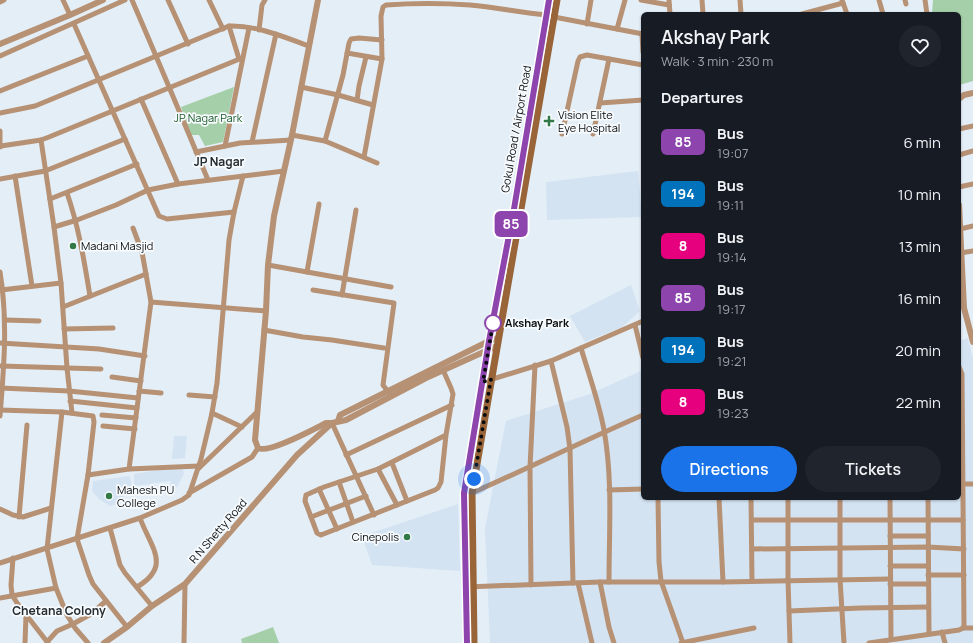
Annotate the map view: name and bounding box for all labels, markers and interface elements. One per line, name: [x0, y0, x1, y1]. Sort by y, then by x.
text: Akshay Park: [661, 24, 769, 50]
button: heart: [899, 25, 941, 67]
text: Walk · 3 min · 230 m: [661, 52, 773, 70]
street label: Gokul Road / Airport Road: [497, 64, 534, 194]
text: Departures: [661, 87, 743, 108]
place label: Vision Elite Eye Hospital: [558, 107, 620, 135]
park label: JP Nagar Park: [174, 110, 243, 125]
marker: Vision Elite Eye Hospital: [543, 115, 555, 127]
text: Bus: [717, 123, 744, 144]
text: 85: [675, 132, 691, 151]
text: 6 min: [904, 132, 941, 153]
text: 19:07: [717, 144, 748, 162]
district label: JP Nagar: [194, 153, 245, 170]
text: Bus: [717, 175, 744, 196]
text: 194: [671, 184, 695, 203]
text: 10 min: [898, 184, 941, 205]
text: 19:11: [717, 196, 744, 214]
line badge: 85: [493, 211, 529, 237]
text: 85: [503, 214, 519, 233]
text: Bus: [717, 227, 744, 248]
text: 8: [679, 236, 687, 255]
text: 13 min: [899, 236, 941, 257]
place label: Madani Masjid: [81, 238, 153, 253]
marker: Madani Masjid: [68, 241, 78, 251]
text: 19:14: [717, 248, 747, 266]
text: Bus: [717, 279, 744, 300]
text: 85: [675, 288, 691, 307]
text: 16 min: [898, 288, 941, 309]
text: 19:17: [717, 300, 746, 318]
marker: Akshay Park: [484, 314, 502, 332]
place label: Akshay Park: [505, 315, 570, 330]
text: Bus: [717, 331, 744, 352]
text: 194: [671, 340, 695, 359]
text: 20 min: [895, 340, 941, 361]
text: 19:21: [717, 352, 747, 370]
text: Bus: [717, 383, 744, 404]
text: 8: [679, 392, 687, 411]
text: 22 min: [896, 392, 941, 413]
text: 19:23: [717, 404, 749, 422]
button: Directions: [661, 446, 797, 492]
button: Tickets: [805, 446, 941, 492]
your location: [464, 469, 484, 489]
place label: Mahesh PU College: [117, 482, 174, 510]
marker: Mahesh PU College: [104, 491, 114, 501]
street label: R N Shetty Road: [185, 495, 250, 566]
place label: Cinepolis: [352, 529, 399, 544]
marker: Cinepolis: [402, 532, 412, 542]
district label: Chetana Colony: [12, 602, 106, 619]

